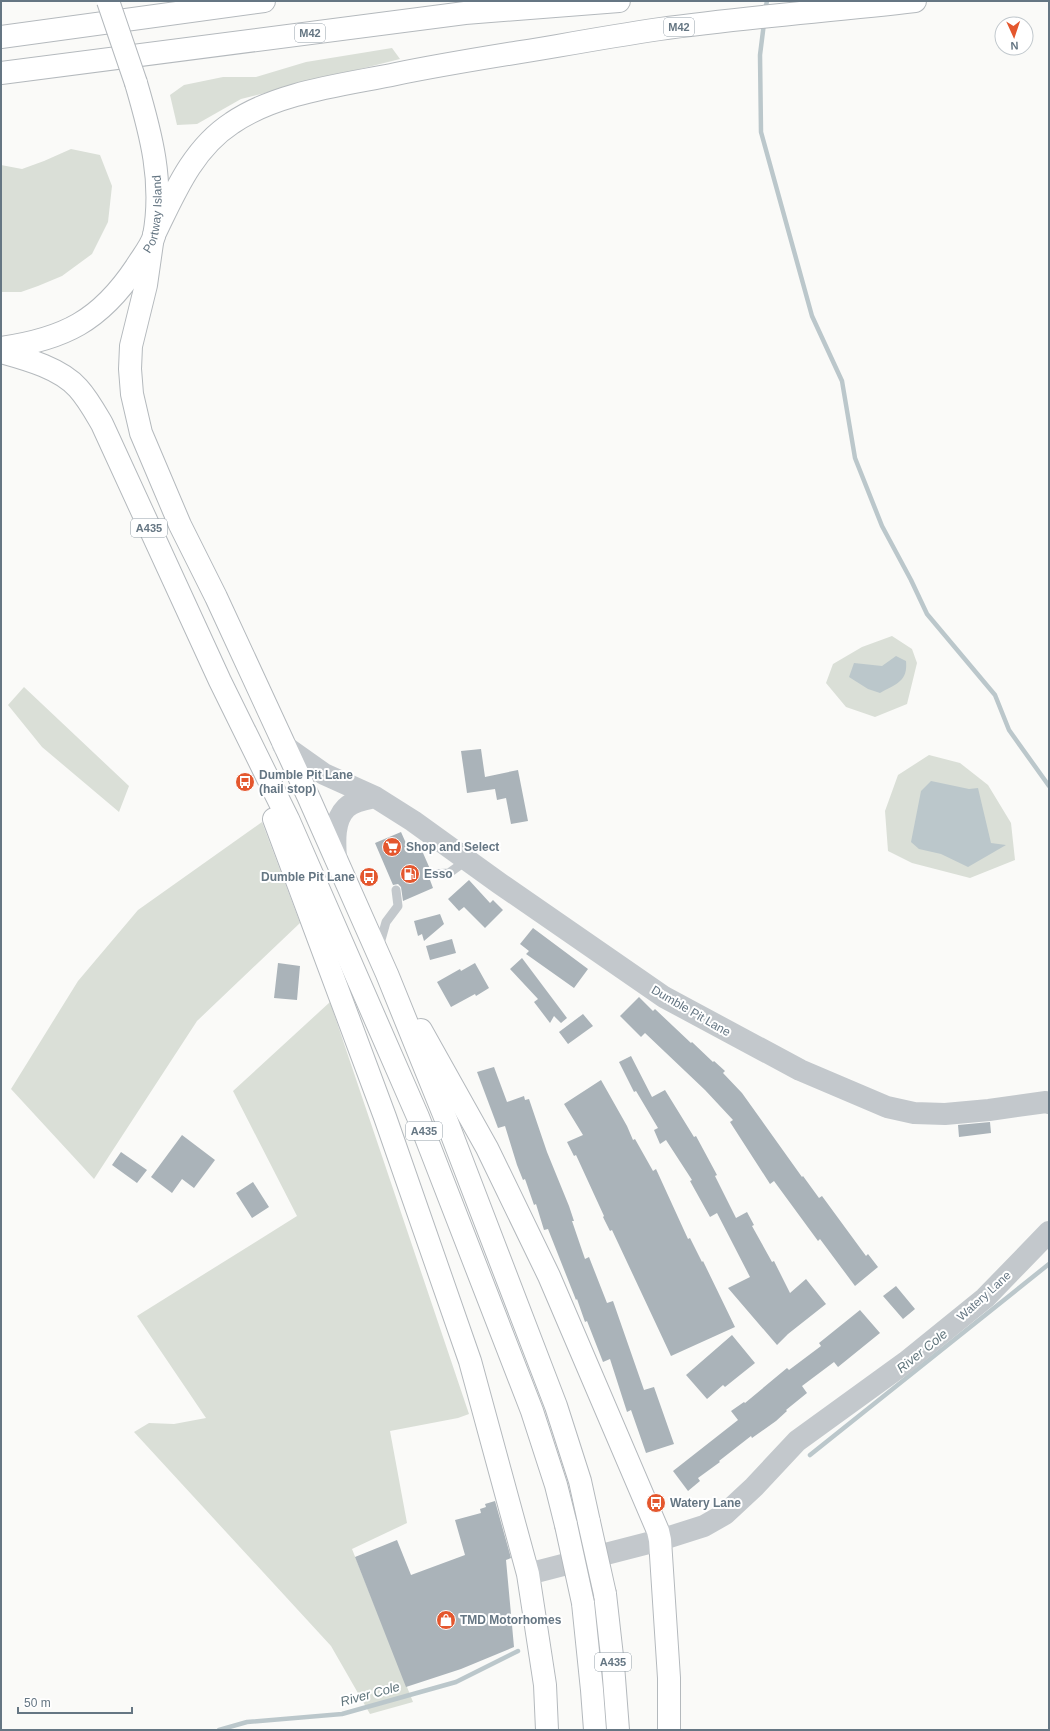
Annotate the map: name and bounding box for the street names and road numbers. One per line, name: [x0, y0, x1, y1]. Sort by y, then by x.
road number: M42: [664, 18, 694, 36]
road number: M42: [295, 24, 325, 42]
street label: Portway Island: [140, 175, 165, 256]
road number: A435: [131, 519, 167, 537]
street label: Dumble Pit Lane: [649, 983, 733, 1039]
road number: A435: [406, 1122, 442, 1140]
street label: Watery Lane: [954, 1268, 1014, 1324]
road number: A435: [595, 1653, 631, 1671]

